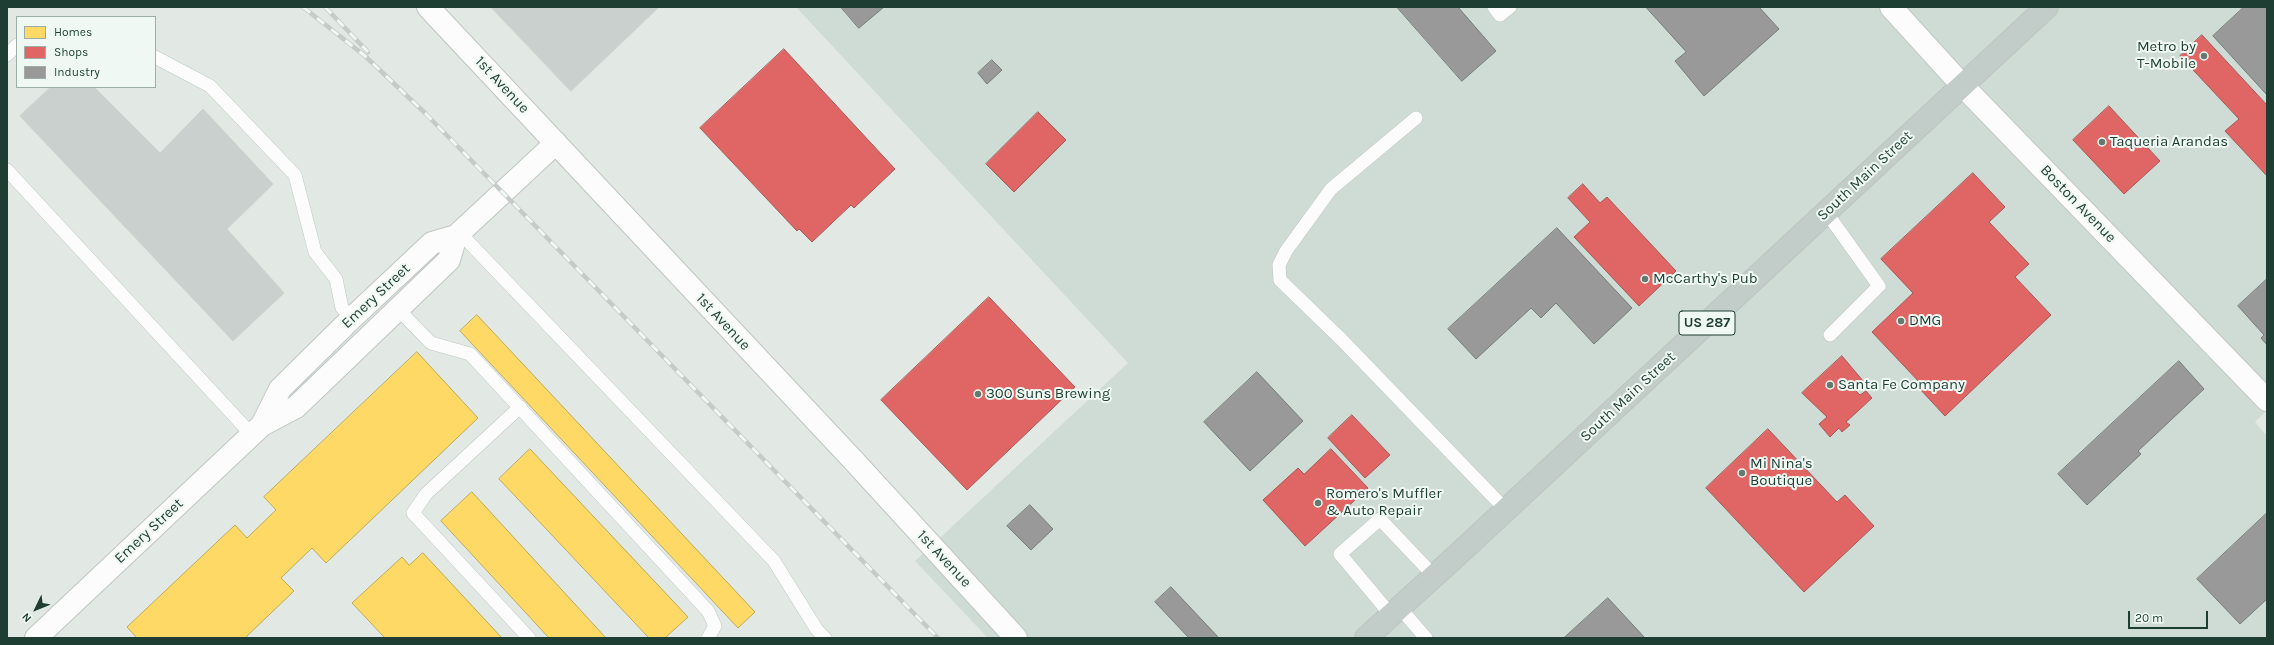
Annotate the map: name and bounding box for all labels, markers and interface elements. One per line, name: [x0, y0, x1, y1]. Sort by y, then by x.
legend: [16, 16, 156, 88]
text: Homes: [54, 25, 92, 39]
place label: Metro by T-Mobile: [2137, 38, 2196, 73]
text: Shops: [54, 45, 88, 59]
marker: Metro by T-Mobile: [2199, 51, 2209, 61]
street label: 1st Avenue: [471, 53, 533, 117]
text: Industry: [54, 65, 100, 79]
street label: South Main Street: [1814, 127, 1916, 225]
place label: Taqueria Arandas: [2110, 133, 2228, 151]
marker: Taqueria Arandas: [2097, 137, 2107, 147]
street label: Boston Avenue: [2036, 161, 2120, 247]
street label: Emery Street: [338, 260, 414, 332]
place label: McCarthy's Pub: [1653, 270, 1758, 288]
marker: McCarthy's Pub: [1640, 274, 1650, 284]
street label: 1st Avenue: [692, 290, 754, 354]
road number: US 287: [1679, 311, 1735, 335]
place label: DMG: [1909, 312, 1941, 330]
marker: DMG: [1896, 316, 1906, 326]
street label: South Main Street: [1577, 348, 1679, 446]
place label: Santa Fe Company: [1838, 376, 1965, 394]
marker: Santa Fe Company: [1825, 380, 1835, 390]
place label: 300 Suns Brewing: [986, 385, 1110, 403]
marker: 300 Suns Brewing: [973, 389, 983, 399]
place label: Mi Nina's Boutique: [1750, 455, 1813, 490]
marker: Mi Nina's Boutique: [1737, 468, 1747, 478]
place label: Romero's Muffler & Auto Repair: [1326, 485, 1442, 520]
street label: Emery Street: [111, 495, 187, 567]
marker: Romero's Muffler & Auto Repair: [1313, 498, 1323, 508]
street label: 1st Avenue: [913, 527, 975, 591]
north arrow: [16, 589, 56, 629]
scale bar: [2130, 603, 2210, 629]
text: N: [19, 610, 34, 625]
text: 20 m: [2135, 611, 2163, 625]

